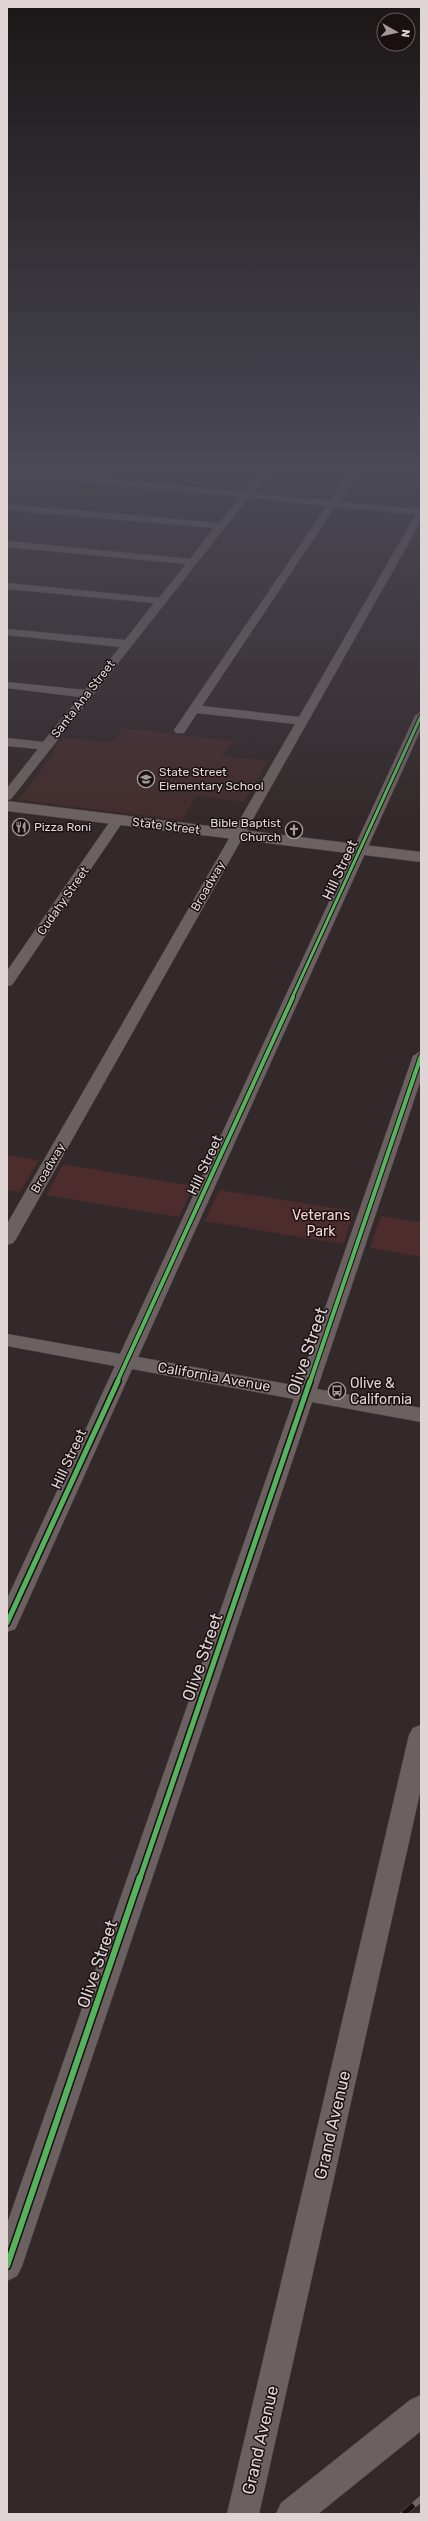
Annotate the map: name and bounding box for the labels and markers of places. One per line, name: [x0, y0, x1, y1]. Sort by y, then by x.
place label: State Street Elementary School: [159, 765, 264, 793]
school or university icon: State Street Elementary School: [136, 769, 156, 789]
place label: Bible Baptist Church: [210, 816, 281, 844]
restaurant icon: Pizza Roni: [11, 817, 31, 837]
place label: Pizza Roni: [34, 820, 91, 834]
church icon: Bible Baptist Church: [284, 820, 304, 840]
place label: Olive & California: [350, 1375, 412, 1408]
bus stop icon: Olive & California: [327, 1381, 347, 1401]

